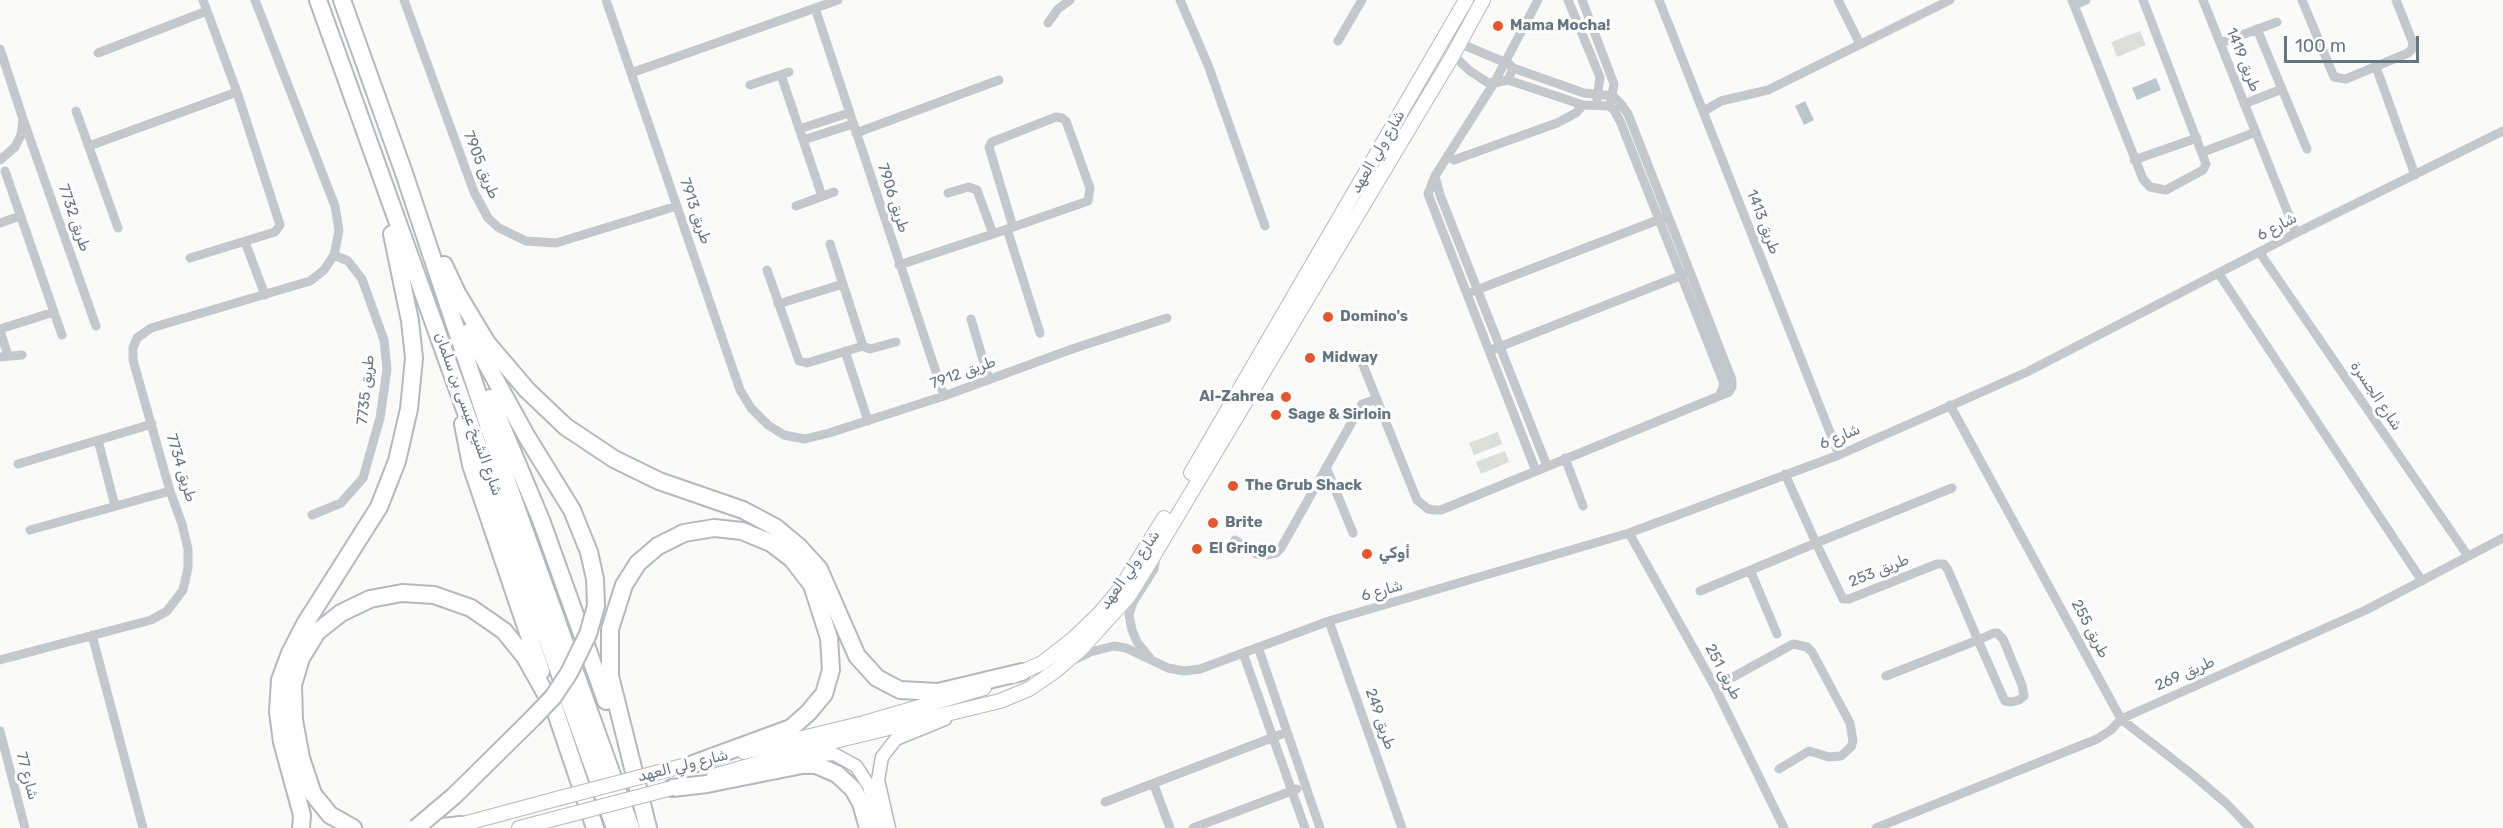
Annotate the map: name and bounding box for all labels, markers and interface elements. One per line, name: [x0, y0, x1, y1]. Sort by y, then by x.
place label: Mama Mocha!: [1510, 17, 1610, 35]
marker: Mama Mocha!: [1491, 19, 1505, 33]
scale bar: [2287, 24, 2422, 62]
street label: طريق 1419: [2222, 25, 2264, 95]
text: 100 m: [2295, 35, 2346, 57]
street label: شارع ولي العهد: [1347, 107, 1409, 197]
street label: طريق 7905: [459, 128, 503, 202]
street label: طريق 7906: [873, 161, 913, 235]
street label: طريق 7913: [675, 176, 715, 246]
street label: طريق 7732: [54, 182, 94, 254]
street label: طريق 1413: [1742, 187, 1784, 257]
street label: شارع 6: [2254, 209, 2300, 245]
place label: Domino's: [1340, 308, 1408, 326]
marker: Domino's: [1321, 310, 1335, 324]
street label: شارع الشيخ عيسى بن سلمان: [430, 330, 506, 498]
place label: Midway: [1322, 349, 1378, 367]
marker: Midway: [1303, 351, 1317, 365]
street label: طريق 7912: [928, 353, 998, 393]
street label: طريق 7735: [353, 354, 379, 426]
street label: شارع الجسرة: [2346, 358, 2406, 434]
place label: Al-Zahrea: [1199, 388, 1274, 406]
marker: Al-Zahrea: [1279, 390, 1293, 404]
place label: Sage & Sirloin: [1288, 406, 1391, 424]
marker: Sage & Sirloin: [1269, 408, 1283, 422]
street label: شارع 6: [1817, 420, 1863, 454]
street label: طريق 7734: [162, 432, 200, 504]
place label: The Grub Shack: [1245, 477, 1362, 495]
marker: The Grub Shack: [1226, 479, 1240, 493]
place label: Brite: [1225, 514, 1263, 532]
marker: Brite: [1206, 516, 1220, 530]
street label: شارع ولي العهد: [1096, 527, 1164, 613]
place label: El Gringo: [1209, 540, 1276, 558]
marker: El Gringo: [1190, 542, 1204, 556]
place label: أوكي: [1379, 545, 1410, 563]
marker: أوكي: [1360, 547, 1374, 561]
street label: طريق 253: [1846, 551, 1912, 591]
street label: شارع 6: [1359, 576, 1405, 606]
street label: طريق 255: [2067, 597, 2113, 661]
street label: طريق 251: [1701, 641, 1745, 703]
street label: طريق 269: [2152, 653, 2218, 695]
street label: طريق 249: [1361, 686, 1399, 752]
street label: شارع ولي العهد: [636, 746, 730, 786]
street label: شارع 77: [12, 750, 42, 802]

